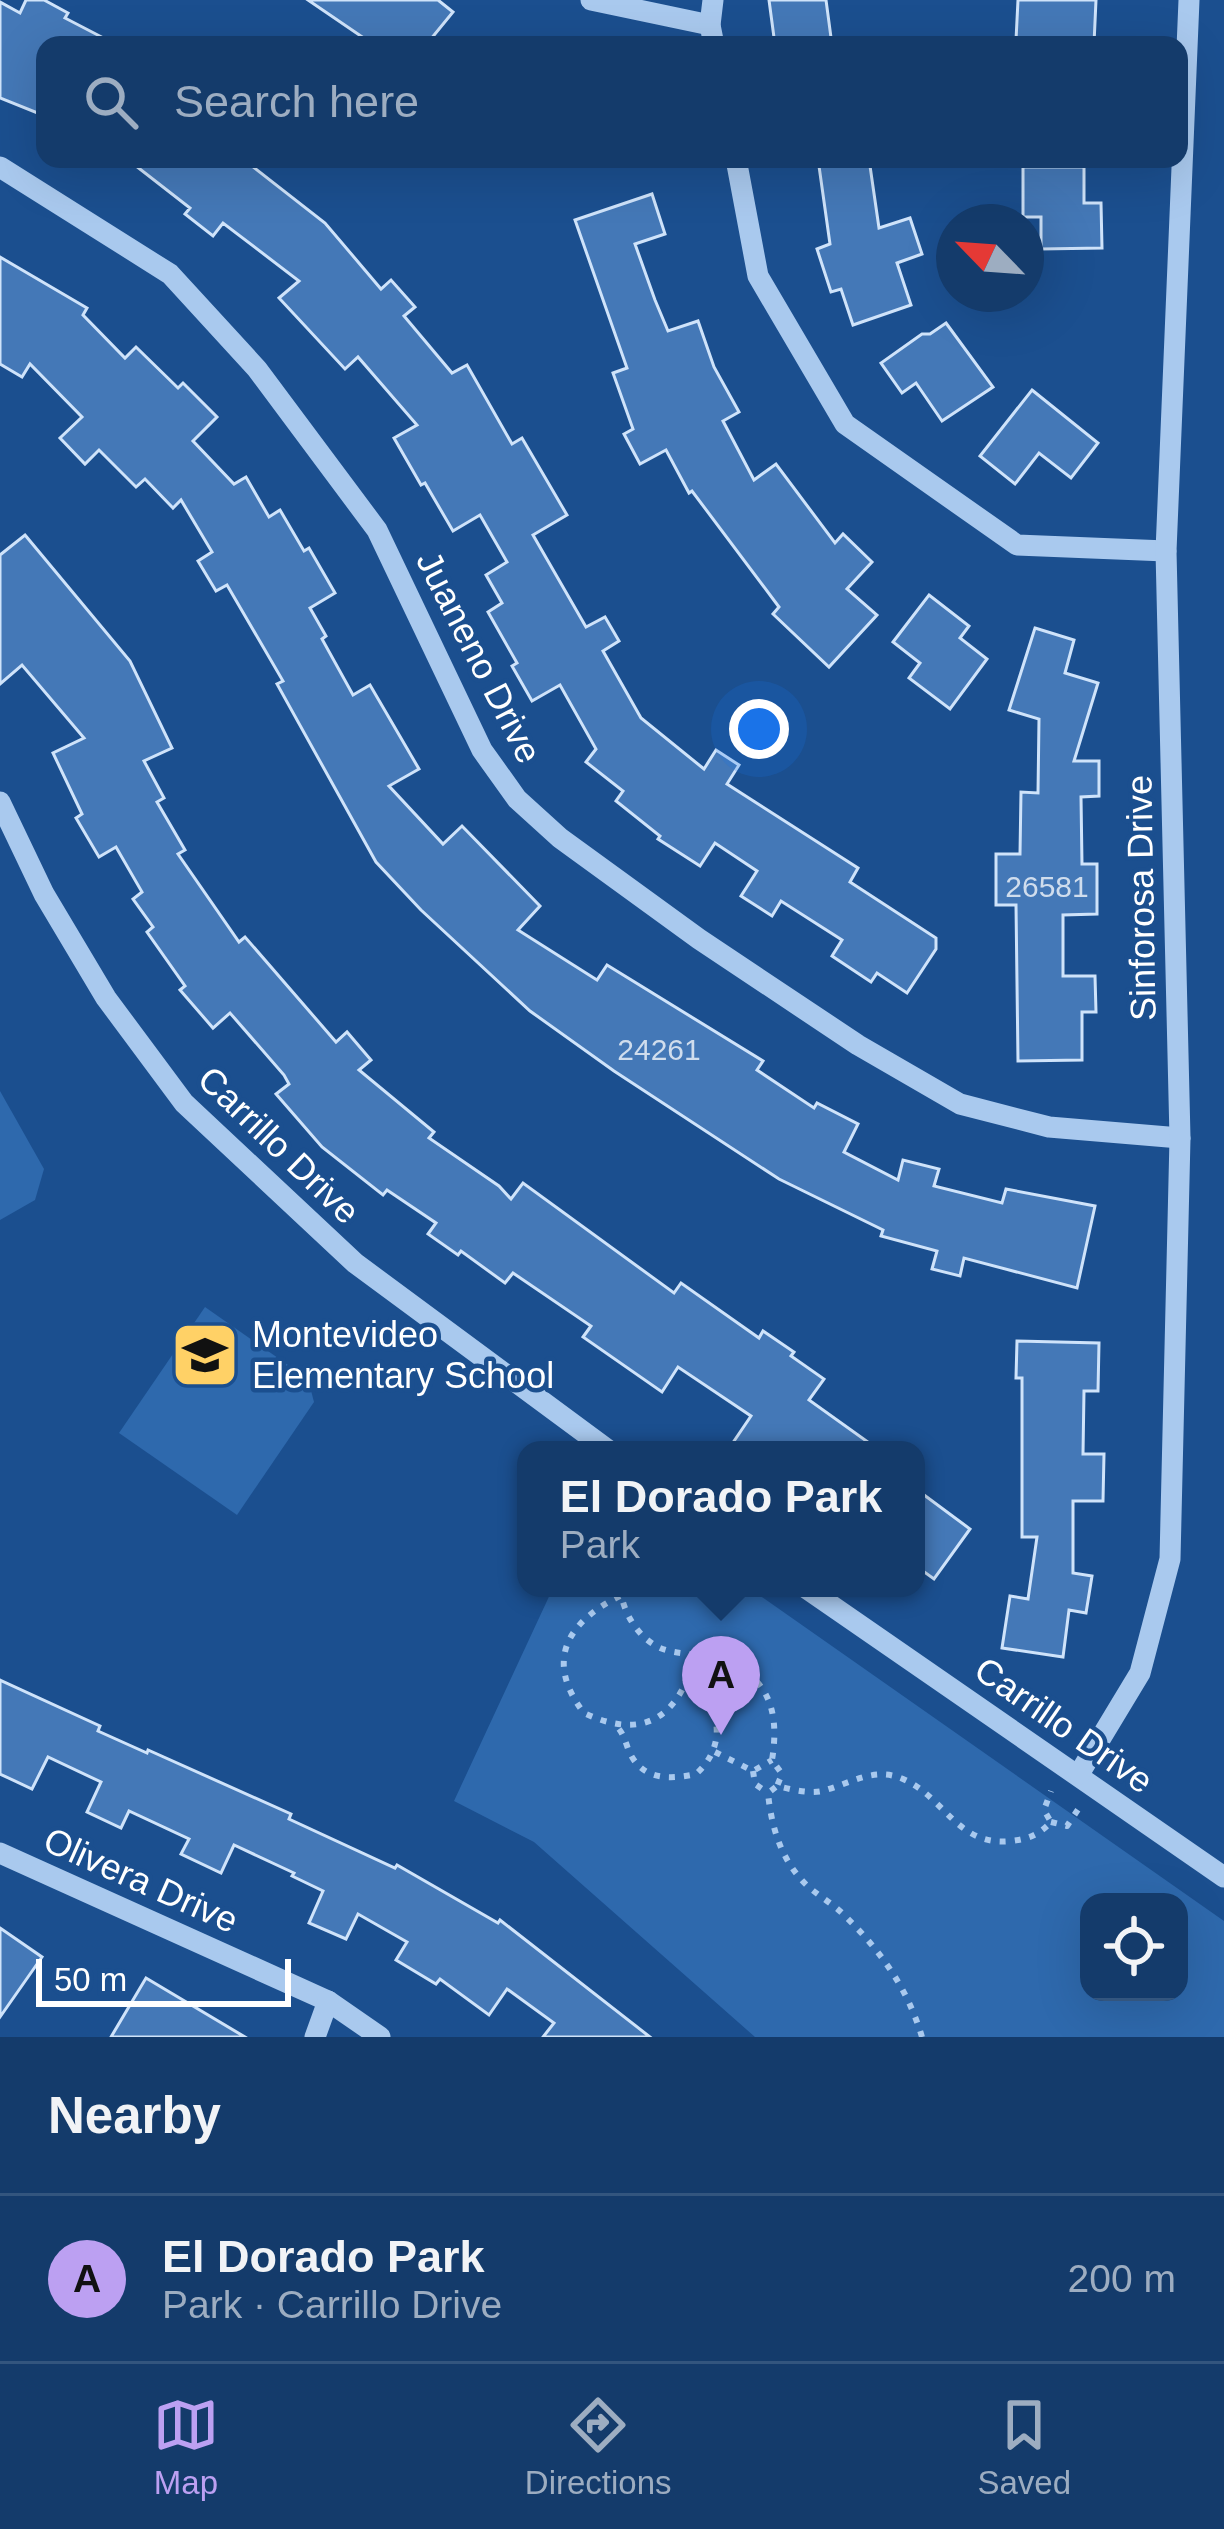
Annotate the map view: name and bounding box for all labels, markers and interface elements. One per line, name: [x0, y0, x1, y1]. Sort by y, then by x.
search box: [36, 36, 1188, 168]
icon: search: [78, 69, 144, 135]
text: Search here: [174, 76, 419, 127]
north arrow: [936, 204, 1044, 312]
street label: Juaneno Drive: [408, 544, 550, 770]
your location: [729, 699, 789, 759]
street label: Sinforosa Drive: [1118, 775, 1164, 1021]
house number: 26581: [1005, 870, 1089, 903]
house number: 24261: [617, 1033, 701, 1066]
street label: Carrillo Drive: [190, 1058, 368, 1232]
place label: Montevideo Elementary School: [252, 1314, 554, 1396]
school or university icon: Montevideo Elementary School: [170, 1320, 240, 1390]
popup: [517, 1441, 925, 1597]
text: El Dorado Park: [560, 1471, 882, 1522]
text: Park: [560, 1523, 640, 1566]
pin: A: [682, 1636, 760, 1735]
street label: Carrillo Drive: [967, 1649, 1161, 1801]
street label: Olivera Drive: [38, 1819, 244, 1941]
map controls: [1080, 1893, 1188, 2001]
button: locate: [1080, 1893, 1188, 2001]
scale bar: [36, 1953, 291, 2006]
text: 50 m: [54, 1961, 127, 1998]
text: Nearby: [48, 2087, 221, 2144]
text: El Dorado Park: [162, 2231, 485, 2282]
text: A: [73, 2257, 101, 2300]
text: 200 m: [1068, 2257, 1176, 2300]
text: Park · Carrillo Drive: [162, 2283, 502, 2326]
tab: Map: [153, 2392, 219, 2502]
tab: Directions: [525, 2392, 672, 2502]
tab: Saved: [977, 2392, 1071, 2502]

